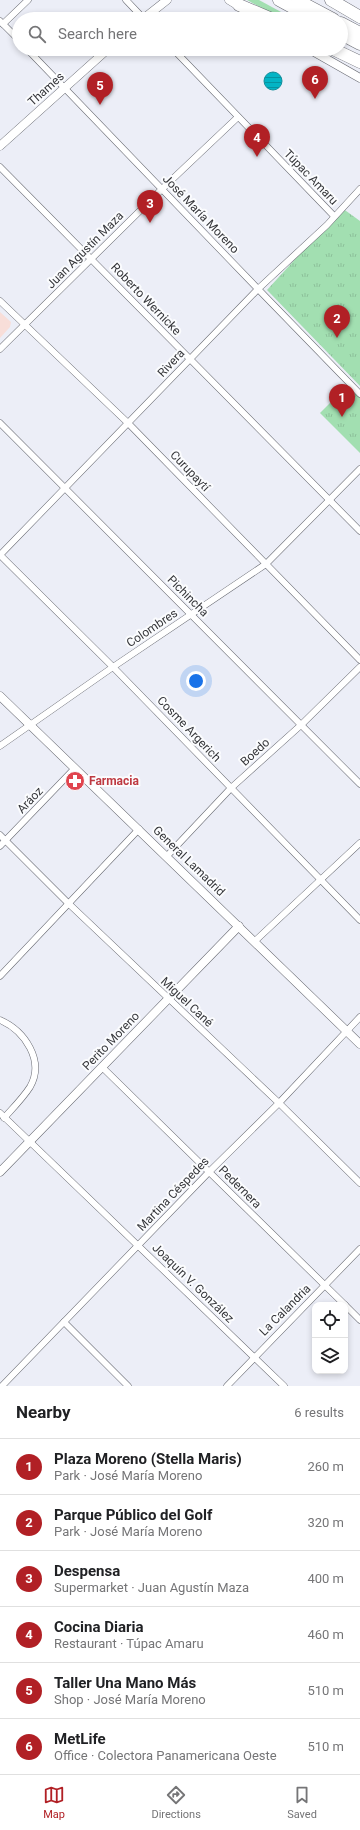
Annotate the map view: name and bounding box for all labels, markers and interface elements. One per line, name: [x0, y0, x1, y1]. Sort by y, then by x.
search box: [12, 12, 348, 56]
icon: search: [26, 23, 48, 45]
text: Search here: [58, 25, 137, 43]
pin: 6: [302, 66, 328, 99]
street label: Thames: [25, 69, 67, 109]
pin: 5: [87, 72, 113, 105]
pin: 4: [244, 124, 270, 157]
street label: Túpac Amaru: [281, 146, 341, 208]
street label: José María Moreno: [160, 172, 242, 256]
pin: 3: [137, 190, 163, 223]
street label: Juan Agustín Maza: [44, 209, 126, 291]
street label: Roberto Wernicke: [108, 260, 184, 338]
pin: 2: [324, 305, 350, 338]
street label: Rivera: [155, 346, 187, 380]
pin: 1: [329, 384, 355, 417]
street label: Curupaytí: [167, 448, 213, 495]
street label: Pichincha: [165, 573, 211, 619]
street label: Colombres: [124, 606, 180, 650]
your location: [186, 671, 206, 691]
street label: Cosme Argerich: [154, 693, 224, 765]
street label: Boedo: [238, 735, 273, 769]
pharmacy icon: Farmacia: [64, 770, 86, 792]
place label: Farmacia: [89, 774, 139, 788]
street label: Aráoz: [14, 784, 46, 816]
street label: General Lamadrid: [150, 823, 228, 899]
street label: Miguel Cané: [158, 974, 216, 1030]
street label: Perito Moreno: [80, 1009, 142, 1073]
street label: Martina Céspedes: [134, 1154, 212, 1234]
street label: Pedernera: [216, 1163, 264, 1211]
street label: Joaquín V. González: [149, 1241, 237, 1326]
street label: La Calandria: [256, 1281, 314, 1339]
map controls: [312, 1302, 348, 1374]
button: locate: [312, 1302, 348, 1338]
button: layers: [312, 1338, 348, 1374]
text: Nearby: [16, 1402, 71, 1422]
text: 6 results: [294, 1405, 344, 1420]
text: Plaza Moreno (Stella Maris): [54, 1450, 242, 1468]
text: 1: [25, 1459, 33, 1474]
text: 260 m: [307, 1459, 344, 1474]
text: Park · José María Moreno: [54, 1468, 202, 1483]
text: Parque Público del Golf: [54, 1506, 212, 1524]
text: 2: [25, 1515, 33, 1530]
text: 320 m: [307, 1515, 344, 1530]
text: Park · José María Moreno: [54, 1524, 202, 1539]
text: Despensa: [54, 1562, 120, 1580]
text: 3: [25, 1571, 33, 1586]
text: 400 m: [307, 1571, 344, 1586]
text: Supermarket · Juan Agustín Maza: [54, 1580, 249, 1595]
text: Cocina Diaria: [54, 1618, 143, 1636]
text: 4: [25, 1627, 33, 1642]
text: 460 m: [307, 1627, 344, 1642]
text: Restaurant · Túpac Amaru: [54, 1636, 204, 1651]
text: Taller Una Mano Más: [54, 1674, 196, 1692]
text: 5: [25, 1683, 33, 1698]
text: 510 m: [307, 1683, 344, 1698]
text: Shop · José María Moreno: [54, 1692, 206, 1707]
text: MetLife: [54, 1730, 106, 1748]
text: 6: [25, 1739, 33, 1754]
text: 510 m: [307, 1739, 344, 1754]
text: Office · Colectora Panamericana Oeste: [54, 1748, 277, 1763]
tab: Map: [43, 1784, 65, 1821]
tab: Directions: [151, 1784, 201, 1821]
tab: Saved: [287, 1784, 317, 1821]

